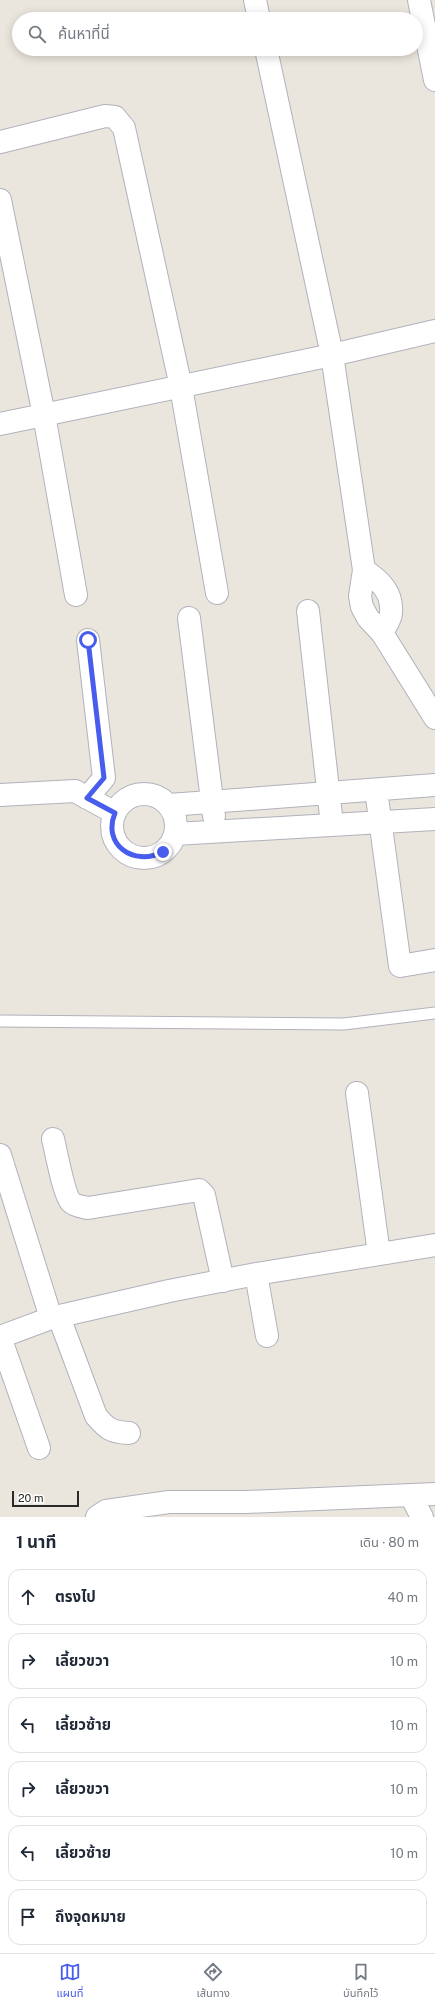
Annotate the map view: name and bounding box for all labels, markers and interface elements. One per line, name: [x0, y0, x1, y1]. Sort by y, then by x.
search box: [12, 12, 423, 56]
icon: search: [26, 23, 48, 45]
text: ค้นหาที่นี่: [58, 25, 110, 42]
route start: [79, 631, 97, 649]
route end: [154, 843, 172, 861]
scale bar: [12, 1489, 79, 1508]
text: 20 m: [18, 1492, 43, 1504]
text: 1 นาที: [16, 1532, 56, 1552]
text: เดิน · 80 m: [359, 1535, 419, 1550]
icon: ahead: [17, 1586, 39, 1608]
text: ตรงไป: [55, 1588, 96, 1605]
text: 40 m: [387, 1590, 418, 1605]
icon: right: [17, 1650, 39, 1672]
text: เลี้ยวขวา: [55, 1652, 109, 1669]
text: 10 m: [390, 1654, 418, 1669]
icon: left: [17, 1714, 39, 1736]
text: เลี้ยวซ้าย: [55, 1716, 111, 1733]
text: 10 m: [390, 1718, 418, 1733]
icon: right: [17, 1778, 39, 1800]
text: เลี้ยวขวา: [55, 1780, 109, 1797]
text: 10 m: [390, 1782, 418, 1797]
icon: left: [17, 1842, 39, 1864]
text: เลี้ยวซ้าย: [55, 1844, 111, 1861]
text: 10 m: [390, 1846, 418, 1861]
icon: arrive: [17, 1906, 39, 1928]
text: ถึงจุดหมาย: [55, 1908, 126, 1925]
tab: แผนที่: [57, 1961, 83, 2002]
tab: เส้นทาง: [197, 1961, 230, 2002]
tab: บันทึกไว้: [343, 1961, 378, 2002]

